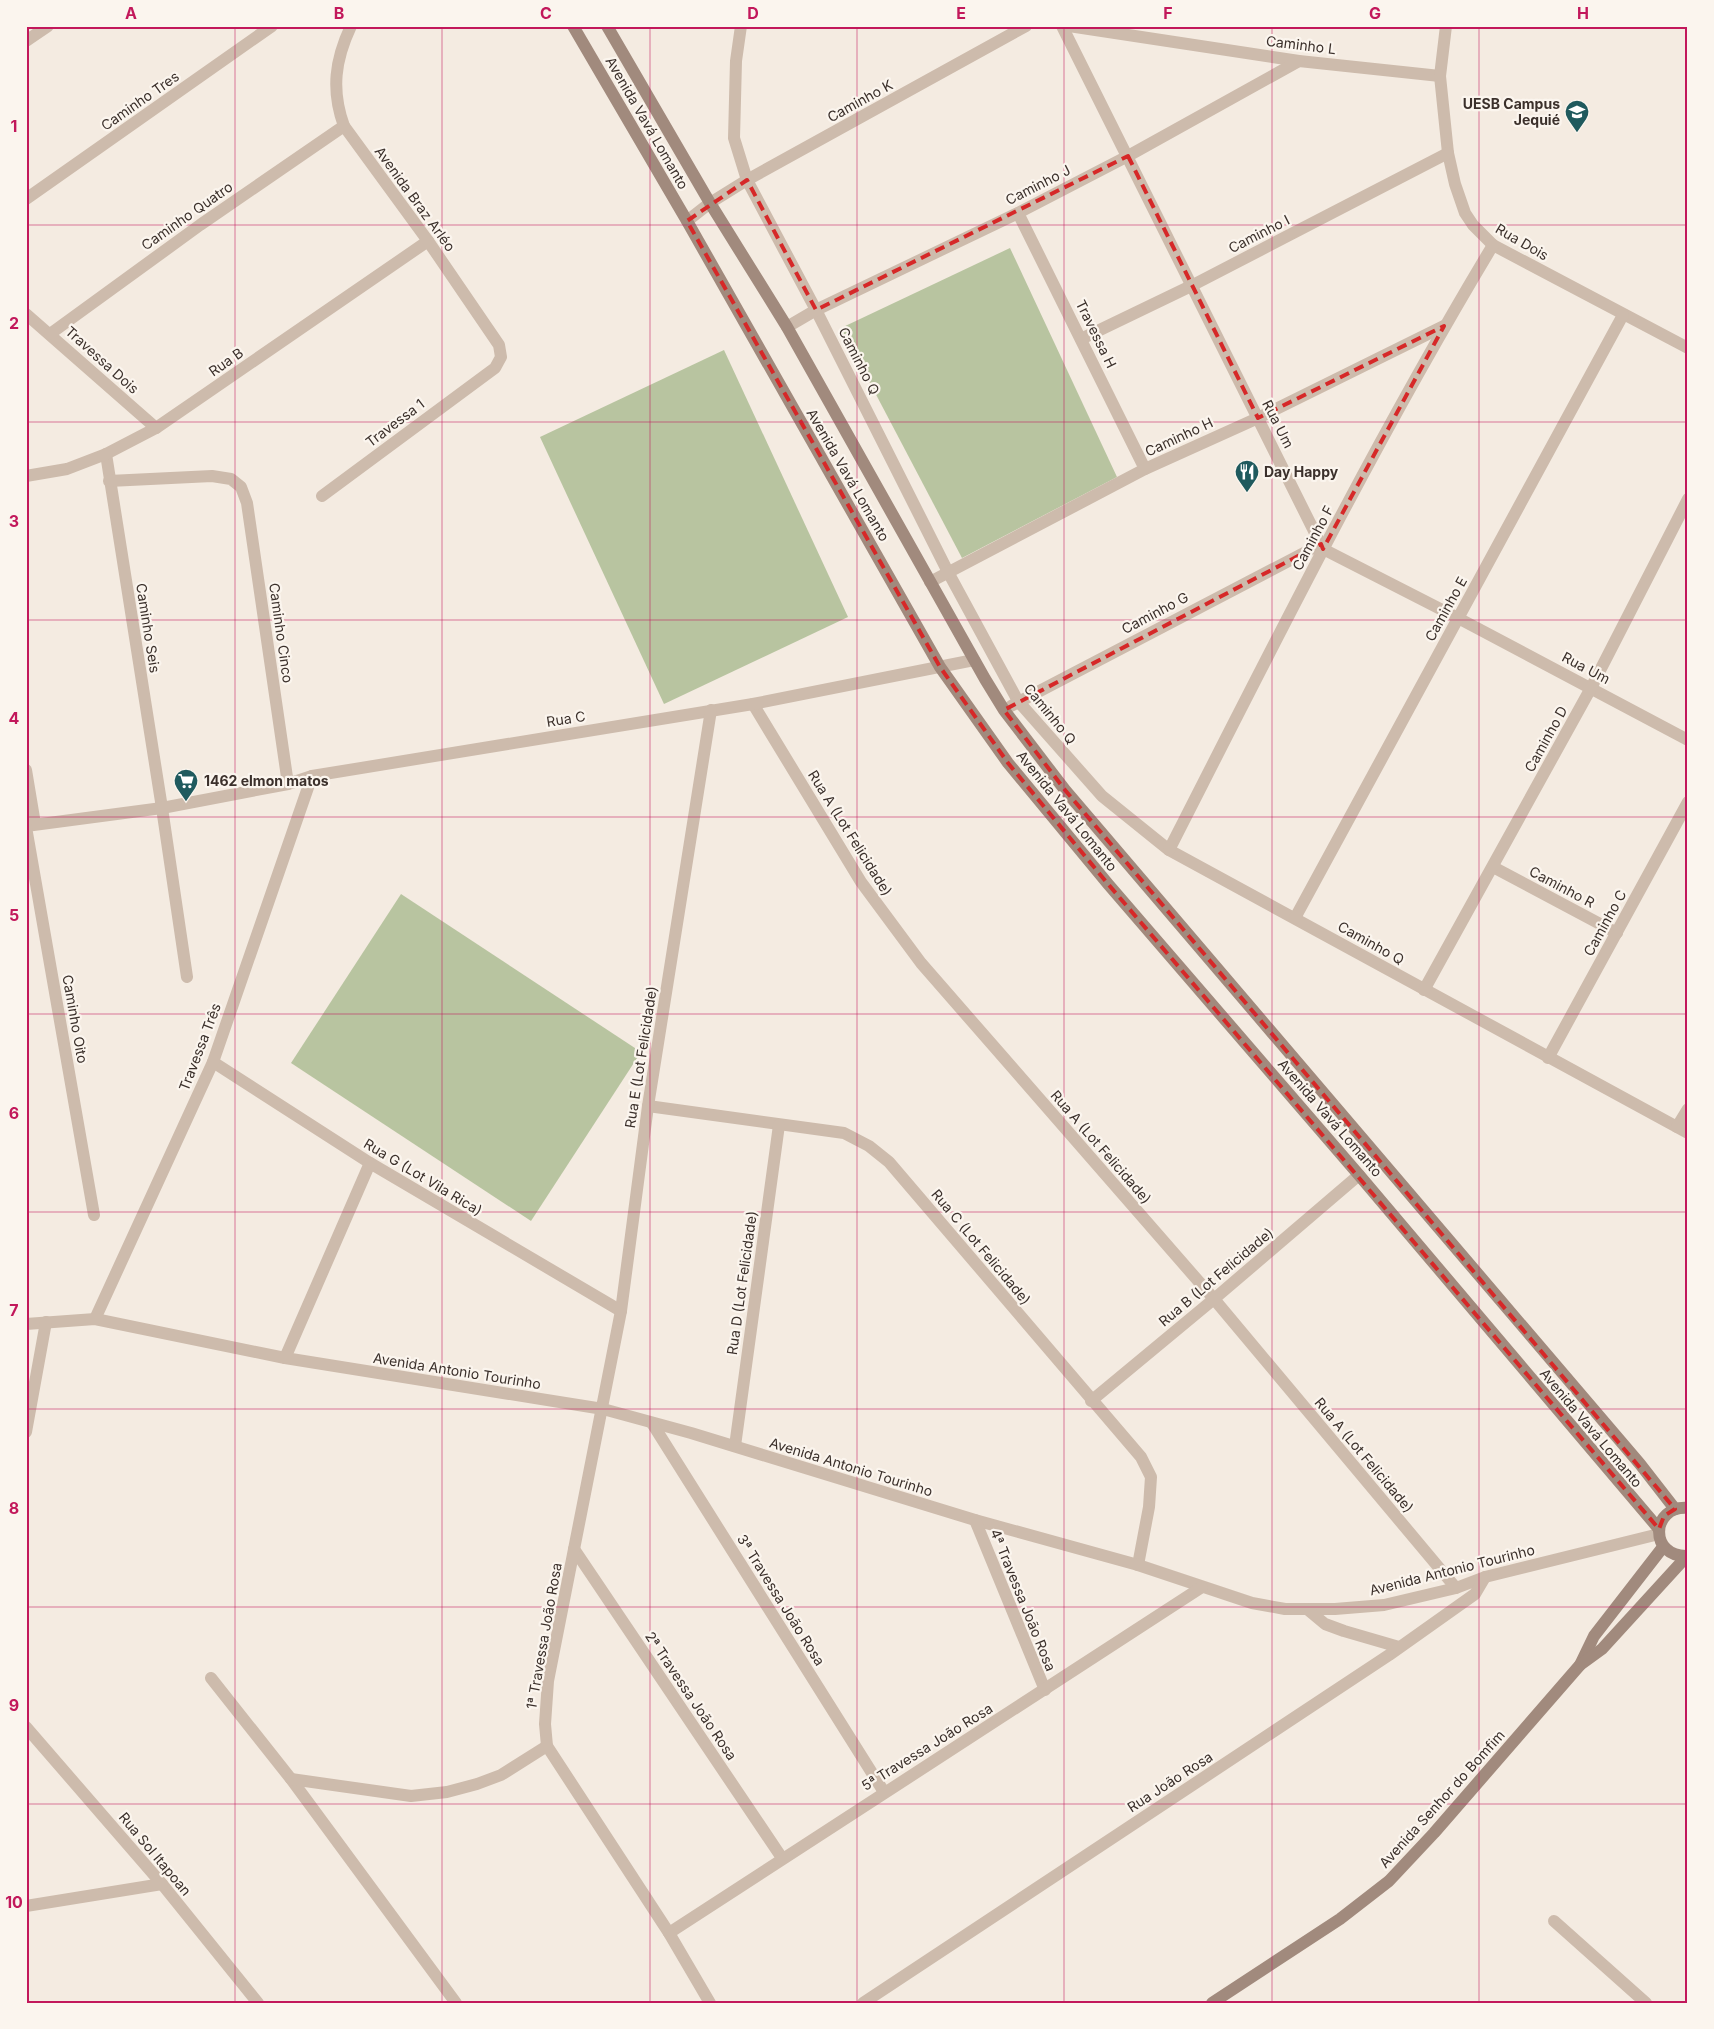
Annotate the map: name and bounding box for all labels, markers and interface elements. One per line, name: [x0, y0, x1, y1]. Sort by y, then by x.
text: A: [125, 3, 137, 23]
text: B: [334, 3, 344, 23]
text: C: [540, 3, 552, 23]
text: D: [747, 3, 759, 23]
text: E: [956, 3, 966, 23]
text: F: [1163, 3, 1173, 23]
text: G: [1369, 3, 1381, 23]
text: H: [1577, 3, 1589, 23]
street label: Caminho L: [1265, 32, 1337, 57]
street label: Avenida Vavá Lomanto: [603, 53, 692, 192]
street label: Caminho Tres: [97, 67, 182, 134]
street label: Caminho K: [824, 75, 896, 125]
place label: UESB Campus Jequié: [1463, 95, 1560, 128]
school or university icon: UESB Campus Jequié: [1564, 99, 1590, 133]
text: 1: [11, 116, 17, 136]
street label: Avenida Braz Arléo: [372, 143, 459, 254]
street label: Caminho J: [1002, 161, 1073, 208]
street label: Caminho Quatro: [138, 178, 236, 253]
street label: Caminho I: [1225, 211, 1292, 256]
street label: Rua Dois: [1493, 220, 1552, 264]
street label: Travessa H: [1073, 297, 1120, 371]
text: 2: [9, 313, 19, 333]
street label: Travessa Dois: [62, 322, 143, 397]
street label: Caminho Q: [835, 324, 884, 397]
street label: Rua B: [205, 344, 246, 380]
street label: Travessa 1: [362, 395, 427, 450]
street label: Rua Um: [1259, 397, 1298, 451]
street label: Avenida Vavá Lomanto: [804, 405, 893, 544]
street label: Caminho H: [1142, 413, 1215, 460]
restaurant icon: Day Happy: [1234, 459, 1260, 493]
place label: Day Happy: [1264, 463, 1339, 480]
street label: Caminho F: [1288, 502, 1337, 573]
text: 3: [9, 511, 19, 531]
street label: Caminho E: [1421, 574, 1470, 644]
street label: Caminho Seis: [133, 582, 164, 674]
street label: Caminho Cinco: [266, 582, 297, 684]
street label: Caminho G: [1119, 588, 1191, 637]
street label: Rua Um: [1559, 648, 1613, 687]
street label: Caminho Q: [1021, 680, 1080, 748]
street label: Caminho D: [1520, 703, 1571, 775]
street label: Rua C: [545, 707, 587, 730]
text: 4: [9, 708, 20, 728]
street label: Avenida Vavá Lomanto: [1014, 747, 1121, 874]
street label: Rua A (Lot Felicidade): [805, 767, 896, 899]
supermarket icon: 1462 elmon matos: [173, 768, 199, 802]
place label: 1462 elmon matos: [204, 772, 329, 789]
street label: Caminho R: [1527, 862, 1598, 911]
street label: Caminho C: [1579, 887, 1630, 959]
text: 5: [9, 905, 19, 925]
street label: Caminho Q: [1335, 917, 1407, 968]
street label: Caminho Oito: [59, 973, 92, 1064]
street label: Rua E (Lot Felicidade): [621, 985, 660, 1129]
street label: Travessa Três: [175, 1001, 224, 1093]
street label: Avenida Vavá Lomanto: [1275, 1055, 1386, 1180]
street label: Rua A (Lot Felicidade): [1047, 1086, 1155, 1207]
text: 6: [9, 1103, 19, 1123]
street label: Rua G (Lot Vila Rica): [361, 1134, 486, 1219]
street label: Rua C (Lot Felicidade): [928, 1186, 1035, 1308]
street label: Rua D (Lot Felicidade): [723, 1210, 760, 1356]
street label: Rua B (Lot Felicidade): [1155, 1224, 1276, 1329]
text: 7: [9, 1300, 19, 1320]
street label: Avenida Antonio Tourinho: [372, 1349, 542, 1392]
street label: Avenida Vavá Lomanto: [1537, 1365, 1646, 1491]
street label: Rua A (Lot Felicidade): [1311, 1394, 1417, 1516]
street label: Avenida Antonio Tourinho: [768, 1434, 935, 1499]
text: 8: [9, 1498, 19, 1518]
street label: 4ª Travessa João Rosa: [987, 1526, 1060, 1673]
street label: 3ª Travessa João Rosa: [734, 1531, 829, 1669]
street label: Avenida Antonio Tourinho: [1367, 1541, 1536, 1598]
street label: 1ª Travessa João Rosa: [522, 1561, 565, 1711]
street label: 2ª Travessa João Rosa: [642, 1628, 741, 1763]
text: 9: [9, 1695, 19, 1715]
street label: 5ª Travessa João Rosa: [858, 1699, 995, 1794]
street label: Avenida Senhor do Bomfim: [1375, 1726, 1508, 1871]
street label: Rua João Rosa: [1124, 1748, 1216, 1815]
street label: Rua Sol Itapoan: [116, 1809, 195, 1899]
text: 10: [5, 1892, 23, 1912]

